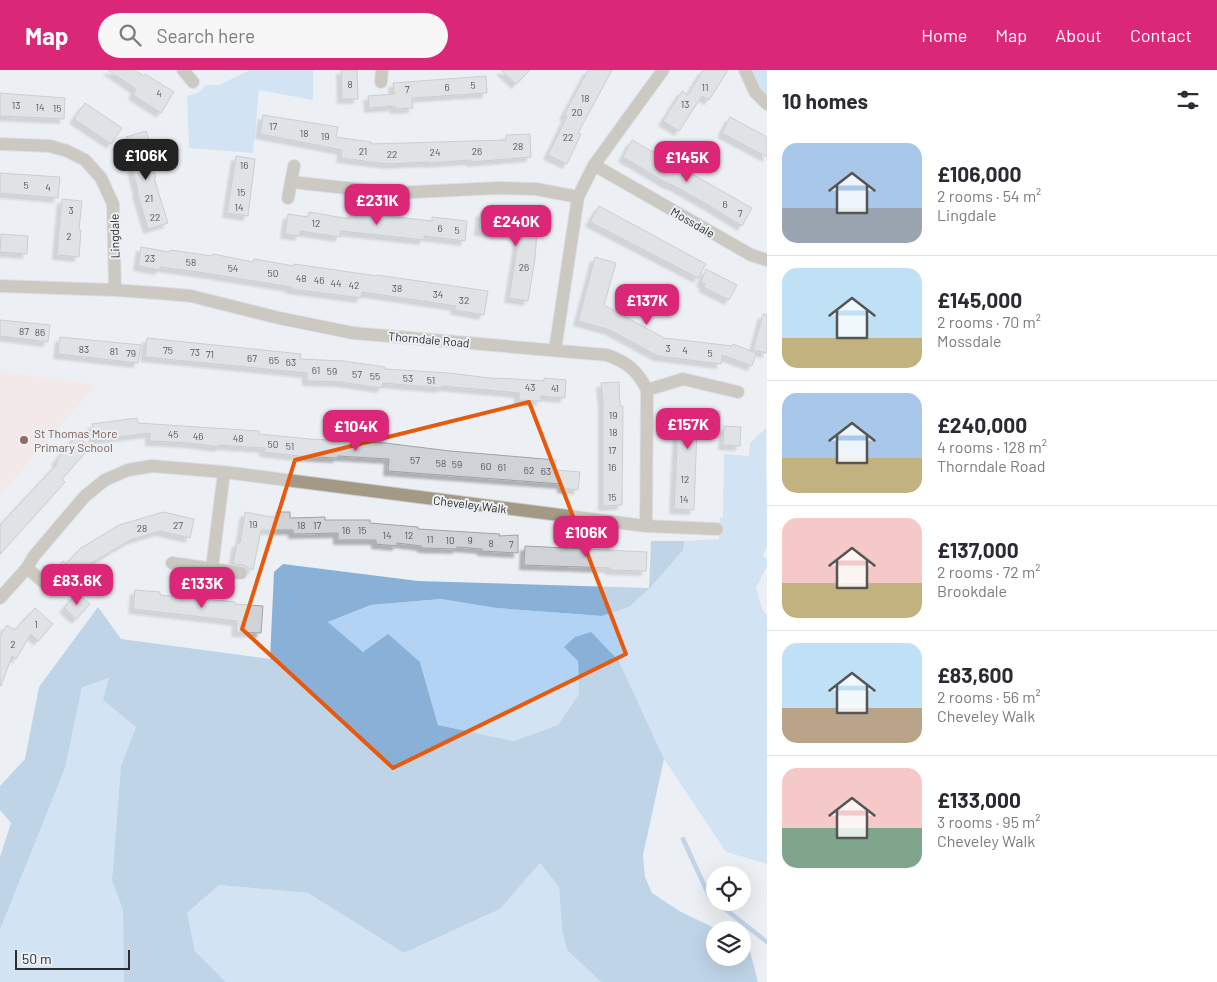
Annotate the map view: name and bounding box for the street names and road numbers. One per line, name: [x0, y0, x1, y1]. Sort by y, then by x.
street label: Mossdale: [669, 204, 717, 240]
street label: Lingdale: [107, 214, 121, 258]
street label: Thorndale Road: [388, 328, 470, 350]
street label: Cheveley Walk: [433, 493, 507, 515]

